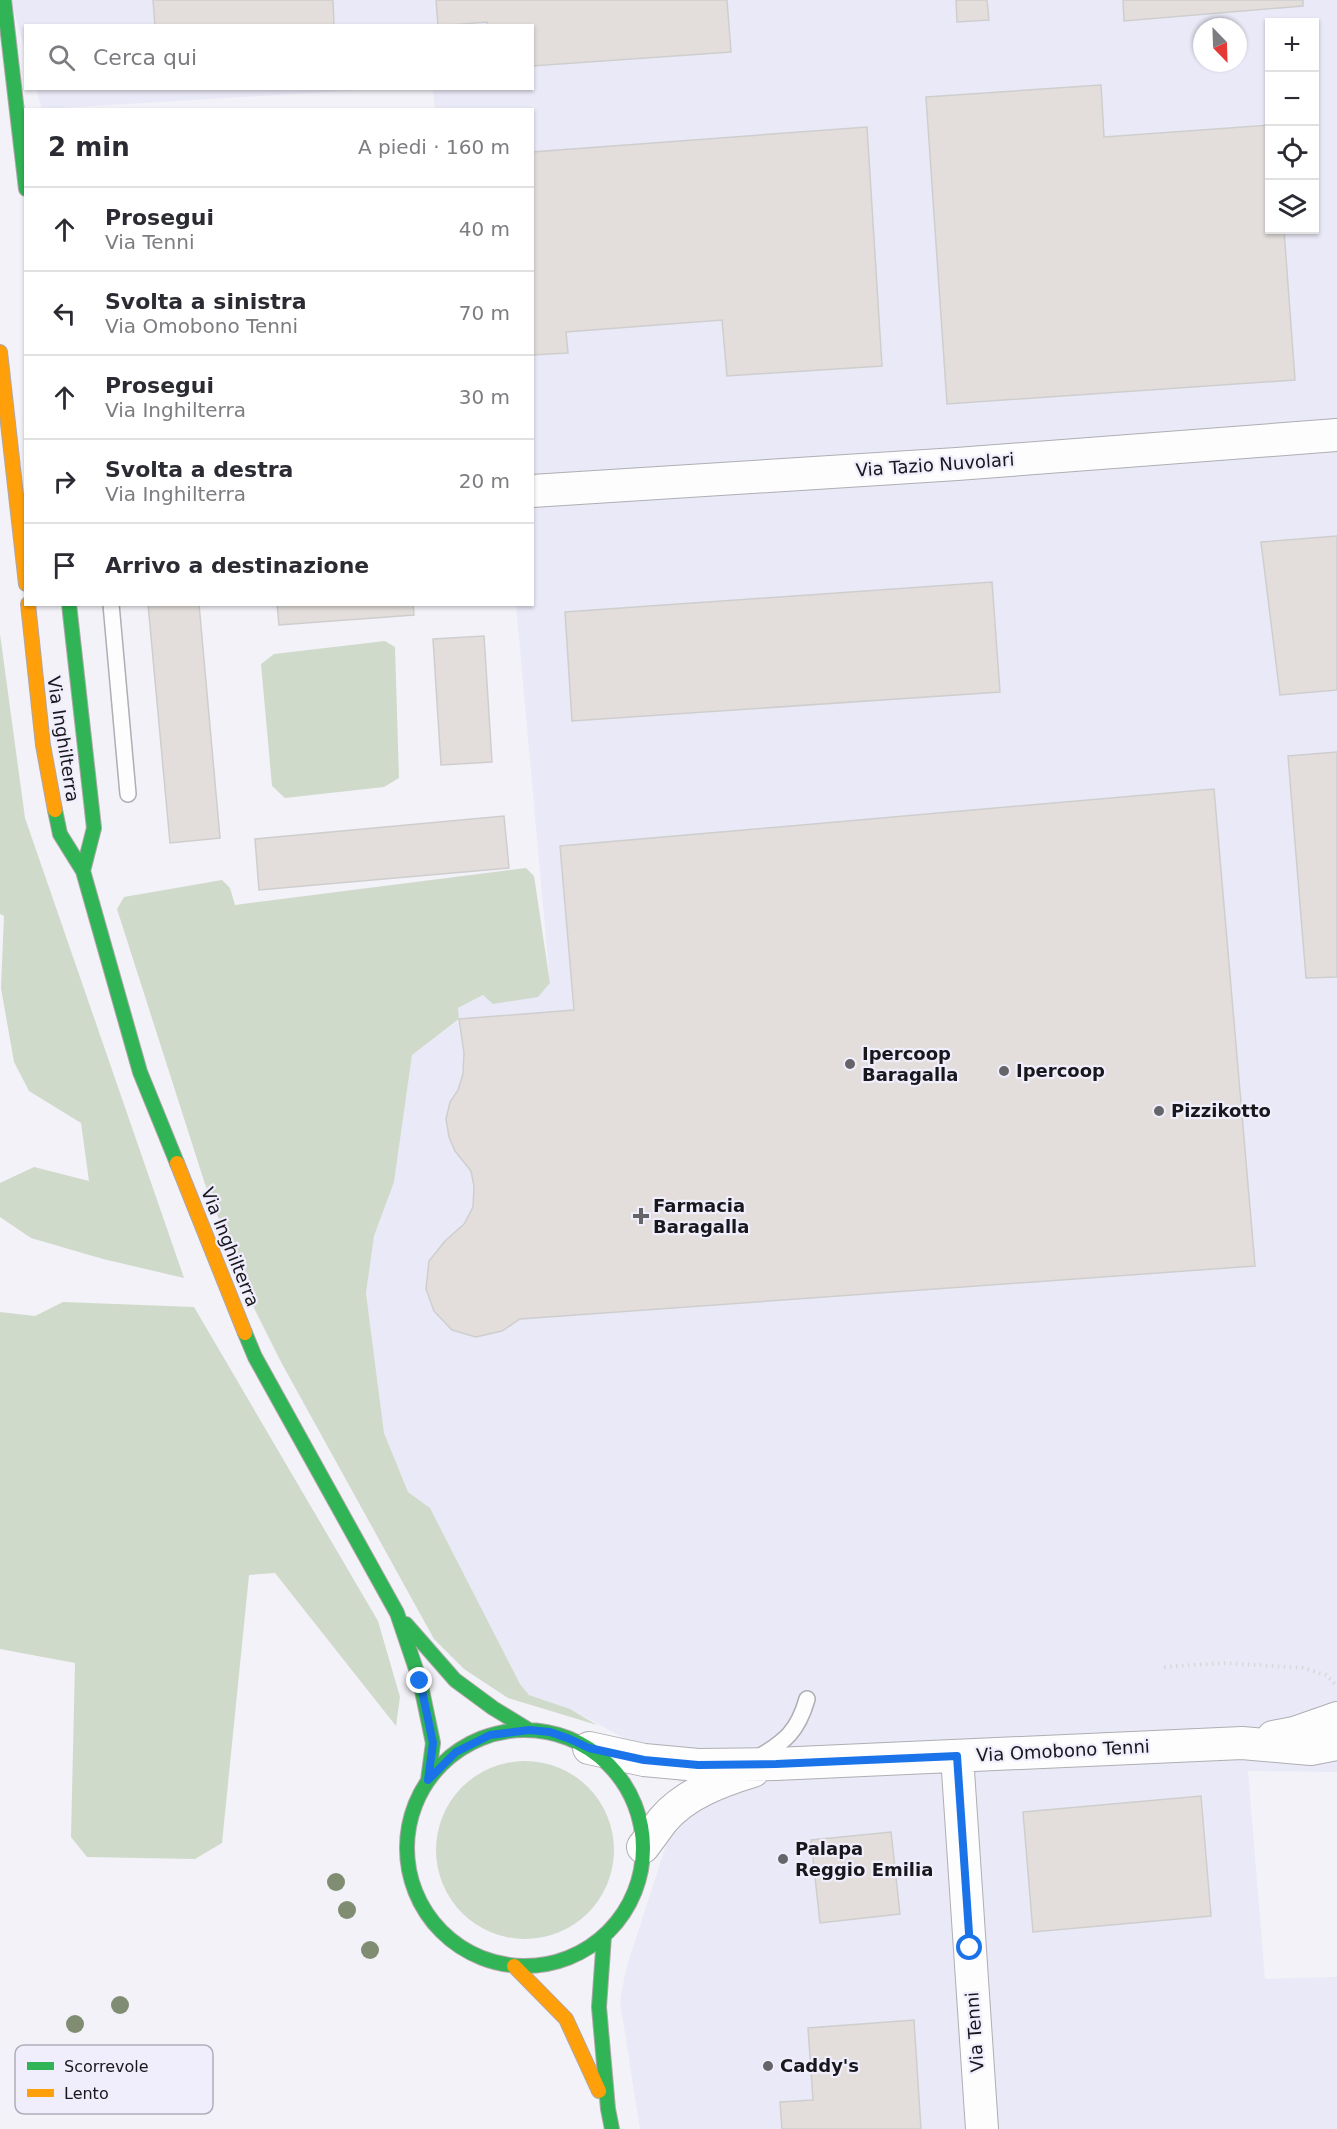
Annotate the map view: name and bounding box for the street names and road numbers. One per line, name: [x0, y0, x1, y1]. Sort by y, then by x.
street label: Via Tazio Nuvolari: [855, 448, 1015, 481]
street label: Via Inghilterra: [43, 675, 84, 803]
street label: Via Inghilterra: [197, 1184, 264, 1310]
street label: Via Omobono Tenni: [976, 1735, 1150, 1766]
street label: Via Tenni: [961, 1991, 988, 2073]

